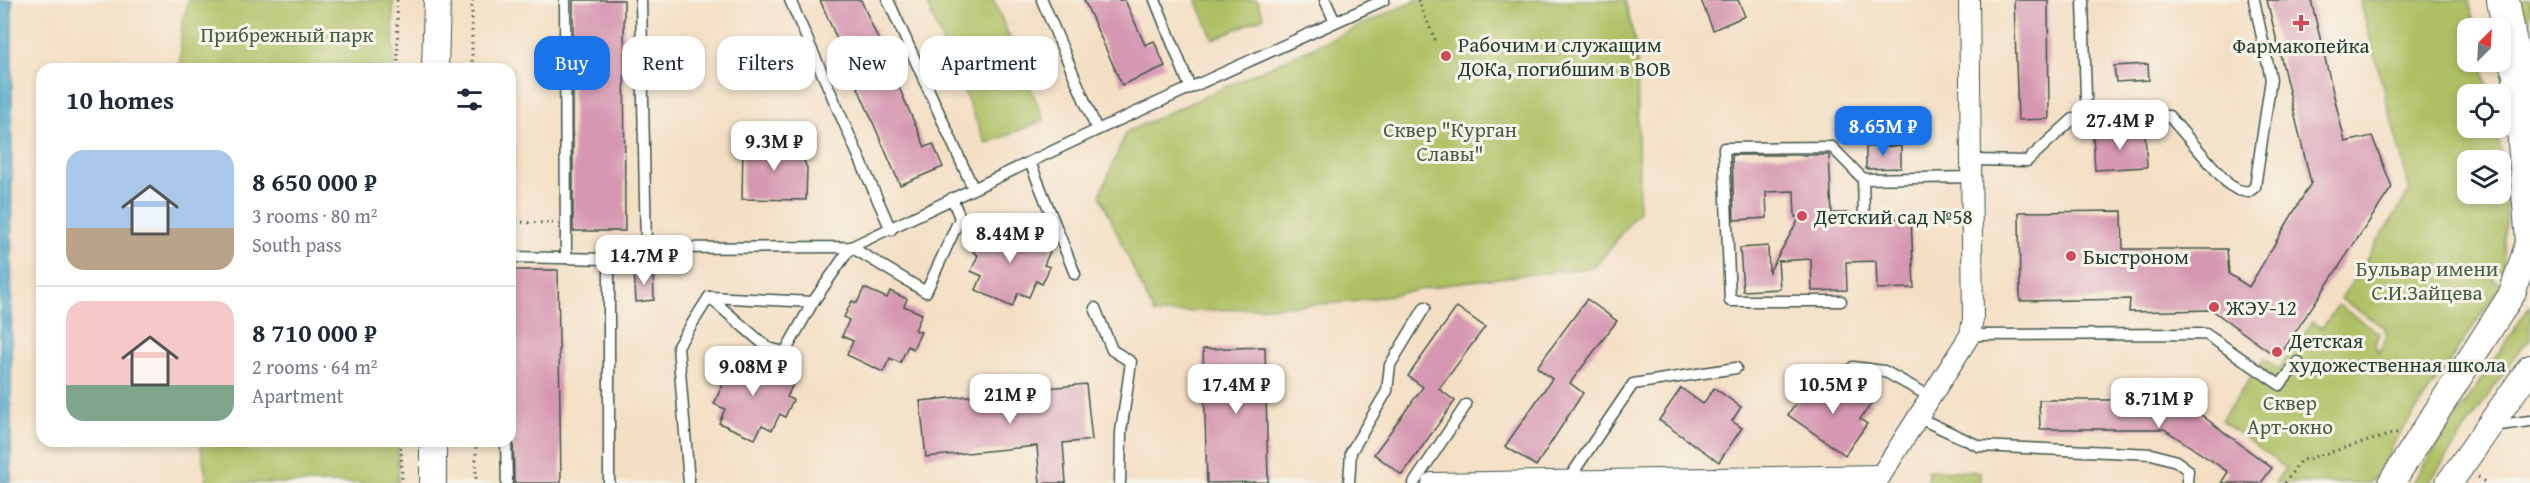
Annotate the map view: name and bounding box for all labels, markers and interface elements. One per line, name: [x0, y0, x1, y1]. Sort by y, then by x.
marker: Фармакопейка: [2294, 16, 2308, 30]
north arrow: [2457, 18, 2511, 72]
map controls: [2457, 18, 2511, 204]
park label: Прибрежный парк: [201, 19, 373, 50]
place label: Рабочим и служащим ДОКа, погибшим в ВОВ: [1457, 29, 1671, 84]
place label: Фармакопейка: [2233, 30, 2369, 61]
chip: Buy: [534, 36, 610, 90]
chip: Rent: [622, 36, 705, 90]
chip: Filters: [717, 36, 815, 90]
chip: New: [827, 36, 908, 90]
chip: Apartment: [920, 36, 1058, 90]
marker: Рабочим и служащим ДОКа, погибшим в ВОВ: [1439, 49, 1453, 63]
text: 10 homes: [66, 80, 174, 119]
icon: filters: [453, 83, 486, 116]
button: locate: [2457, 84, 2511, 138]
pin: 27.4M ₽: [2065, 100, 2175, 151]
text: 27.4M ₽: [2086, 105, 2154, 134]
pin: 8.65M ₽: [1828, 106, 1938, 157]
text: 8.65M ₽: [1849, 111, 1917, 140]
park label: Сквер "Курган Славы": [1383, 114, 1517, 169]
pin: 9.3M ₽: [725, 121, 823, 172]
text: 9.3M ₽: [745, 126, 803, 155]
button: layers: [2457, 150, 2511, 204]
text: 8 650 000 ₽: [252, 162, 377, 201]
icon: home: [114, 174, 186, 246]
text: 3 rooms · 80 m²: [252, 201, 378, 230]
place label: Детский сад №58: [1813, 201, 1973, 232]
marker: Детский сад №58: [1795, 209, 1809, 223]
pin: 8.44M ₽: [955, 213, 1065, 264]
text: 8.44M ₽: [976, 218, 1044, 247]
text: South pass: [252, 230, 342, 259]
pin: 14.7M ₽: [589, 235, 699, 286]
text: 14.7M ₽: [610, 240, 678, 269]
place label: Быстроном: [2083, 241, 2189, 272]
marker: Быстроном: [2064, 249, 2078, 263]
park label: Бульвар имени С.И.Зайцева: [2356, 253, 2498, 308]
place label: ЖЭУ-12: [2225, 292, 2297, 323]
marker: ЖЭУ-12: [2207, 300, 2221, 314]
text: 8 710 000 ₽: [252, 313, 377, 352]
icon: home: [114, 325, 186, 397]
place label: Детская художественная школа: [2288, 325, 2506, 380]
marker: Детская художественная школа: [2270, 345, 2284, 359]
pin: 9.08M ₽: [698, 346, 808, 397]
text: 9.08M ₽: [719, 351, 787, 380]
text: 2 rooms · 64 m²: [252, 352, 378, 381]
pin: 17.4M ₽: [1181, 364, 1291, 415]
pin: 10.5M ₽: [1778, 364, 1888, 415]
text: 17.4M ₽: [1202, 369, 1270, 398]
text: 10.5M ₽: [1799, 369, 1867, 398]
pin: 21M ₽: [968, 374, 1052, 425]
pin: 8.71M ₽: [2104, 378, 2214, 429]
text: 21M ₽: [984, 379, 1036, 408]
text: Apartment: [252, 381, 344, 410]
text: 8.71M ₽: [2125, 383, 2193, 412]
park label: Сквер Арт-окно: [2247, 387, 2333, 442]

